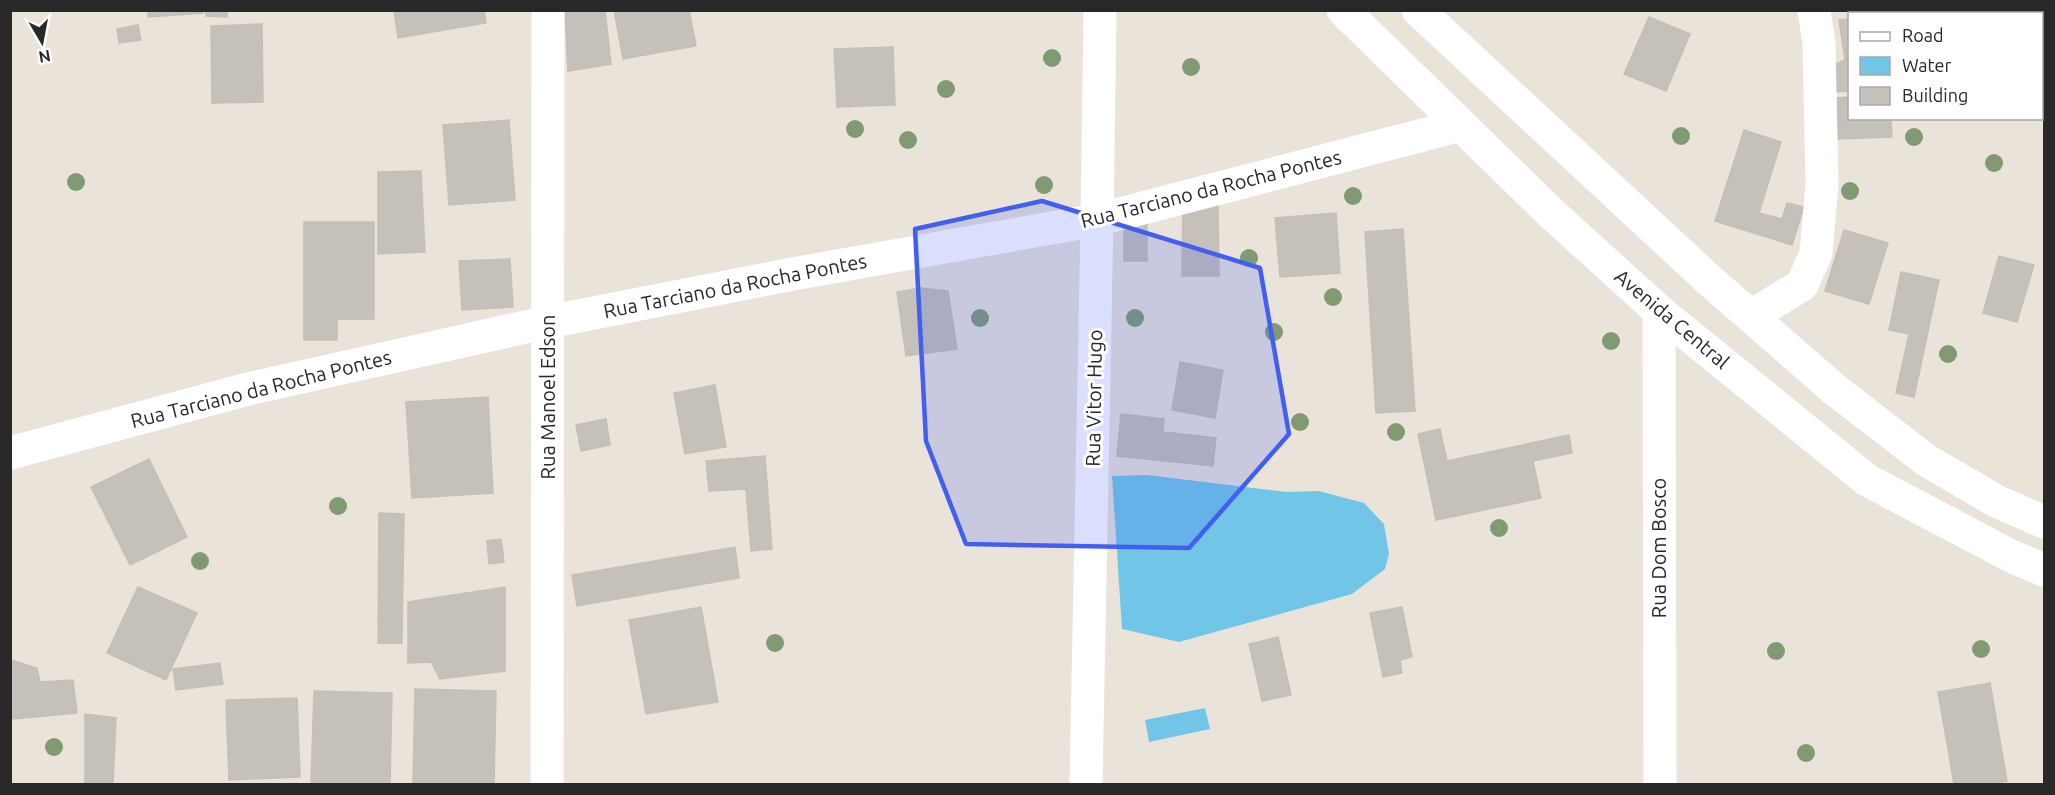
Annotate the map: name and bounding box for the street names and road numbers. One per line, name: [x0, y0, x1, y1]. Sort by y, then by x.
street label: Rua Tarciano da Rocha Pontes: [1078, 145, 1344, 232]
street label: Rua Tarciano da Rocha Pontes: [601, 249, 869, 322]
street label: Avenida Central: [1611, 264, 1734, 373]
street label: Rua Manoel Edson: [536, 315, 559, 479]
street label: Rua Vitor Hugo: [1081, 329, 1106, 467]
street label: Rua Tarciano da Rocha Pontes: [128, 345, 394, 432]
street label: Rua Dom Bosco: [1647, 478, 1670, 618]

